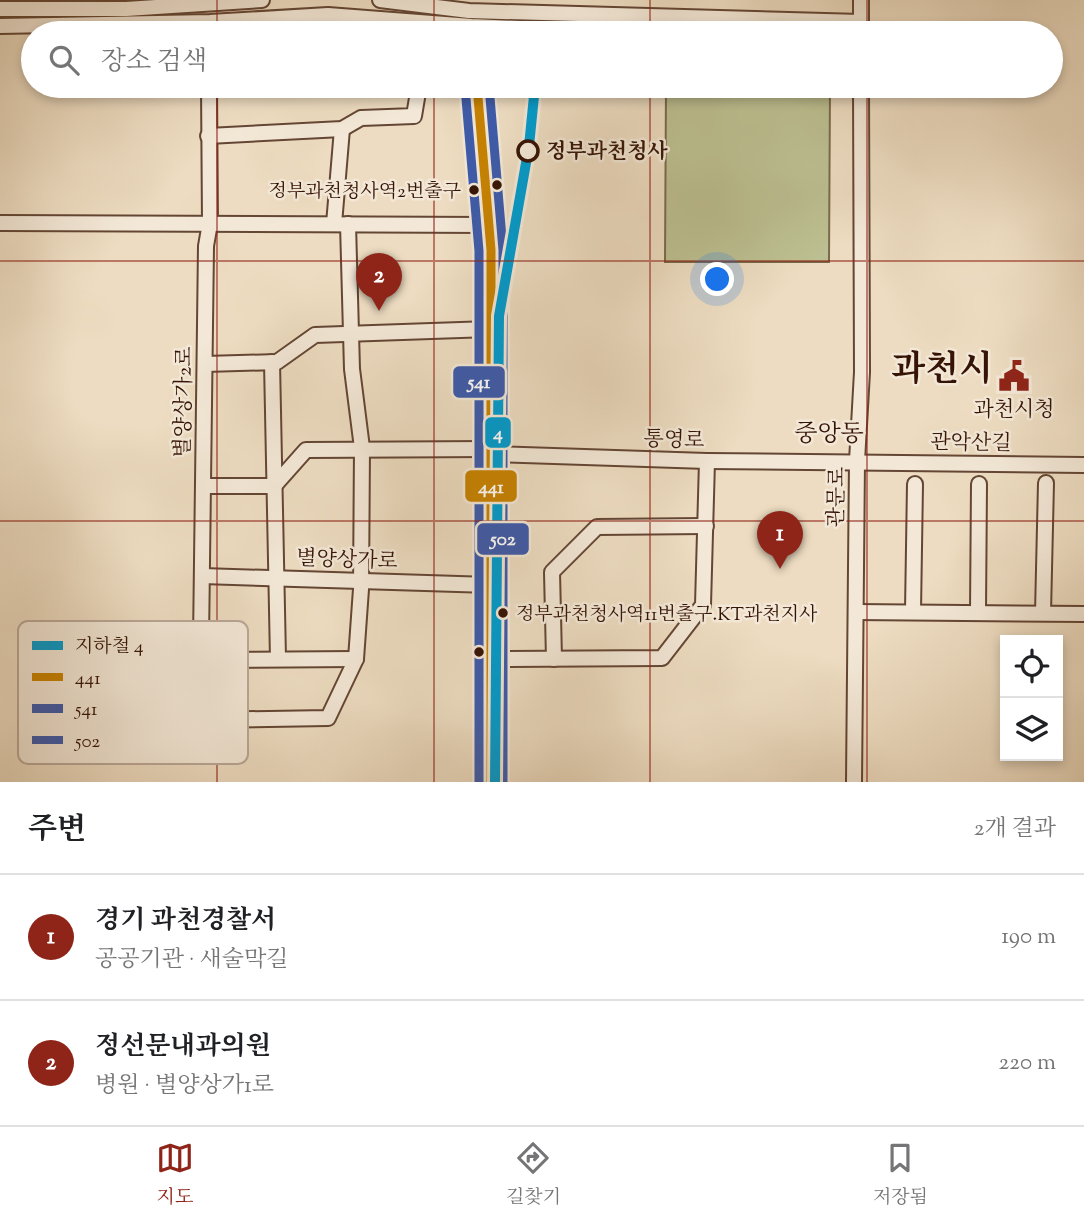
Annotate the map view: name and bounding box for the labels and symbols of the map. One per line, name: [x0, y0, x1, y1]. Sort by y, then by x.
place label: 정부과천청사: [546, 138, 668, 168]
marker: 정부과천청사: [517, 140, 539, 162]
unlabelled marker: [490, 178, 504, 192]
place label: 정부과천청사역2번출구: [269, 179, 461, 206]
marker: 정부과천청사역2번출구: [467, 183, 481, 197]
pin: 2: [356, 253, 402, 311]
your location: [700, 262, 734, 296]
street label: 별양상가2로: [169, 346, 201, 458]
district label: 과천시: [891, 346, 993, 397]
public building icon: 과천시청: [997, 359, 1031, 393]
line badge: 541: [452, 365, 506, 399]
text: 541: [466, 370, 491, 397]
place label: 과천시청: [973, 396, 1055, 426]
line badge: 4: [484, 416, 512, 449]
district label: 중앙동: [794, 418, 864, 452]
text: 4: [492, 421, 503, 448]
street label: 통영로: [643, 425, 705, 457]
street label: 관악산길: [930, 428, 1012, 460]
street label: 관문로: [822, 466, 854, 528]
line badge: 441: [464, 469, 518, 503]
text: 441: [477, 475, 504, 502]
pin: 1: [757, 511, 803, 569]
line badge: 502: [476, 522, 530, 556]
text: 502: [488, 527, 516, 554]
street label: 별양상가로: [296, 544, 398, 578]
place label: 정부과천청사역11번출구.KT과천지사: [516, 602, 818, 629]
marker: 정부과천청사역11번출구.KT과천지사: [496, 606, 510, 620]
legend: [18, 621, 248, 764]
text: 지하철 4: [75, 634, 144, 661]
unlabelled marker: [472, 645, 486, 659]
text: 441: [75, 666, 101, 693]
text: 541: [74, 697, 98, 724]
text: 502: [74, 729, 100, 756]

